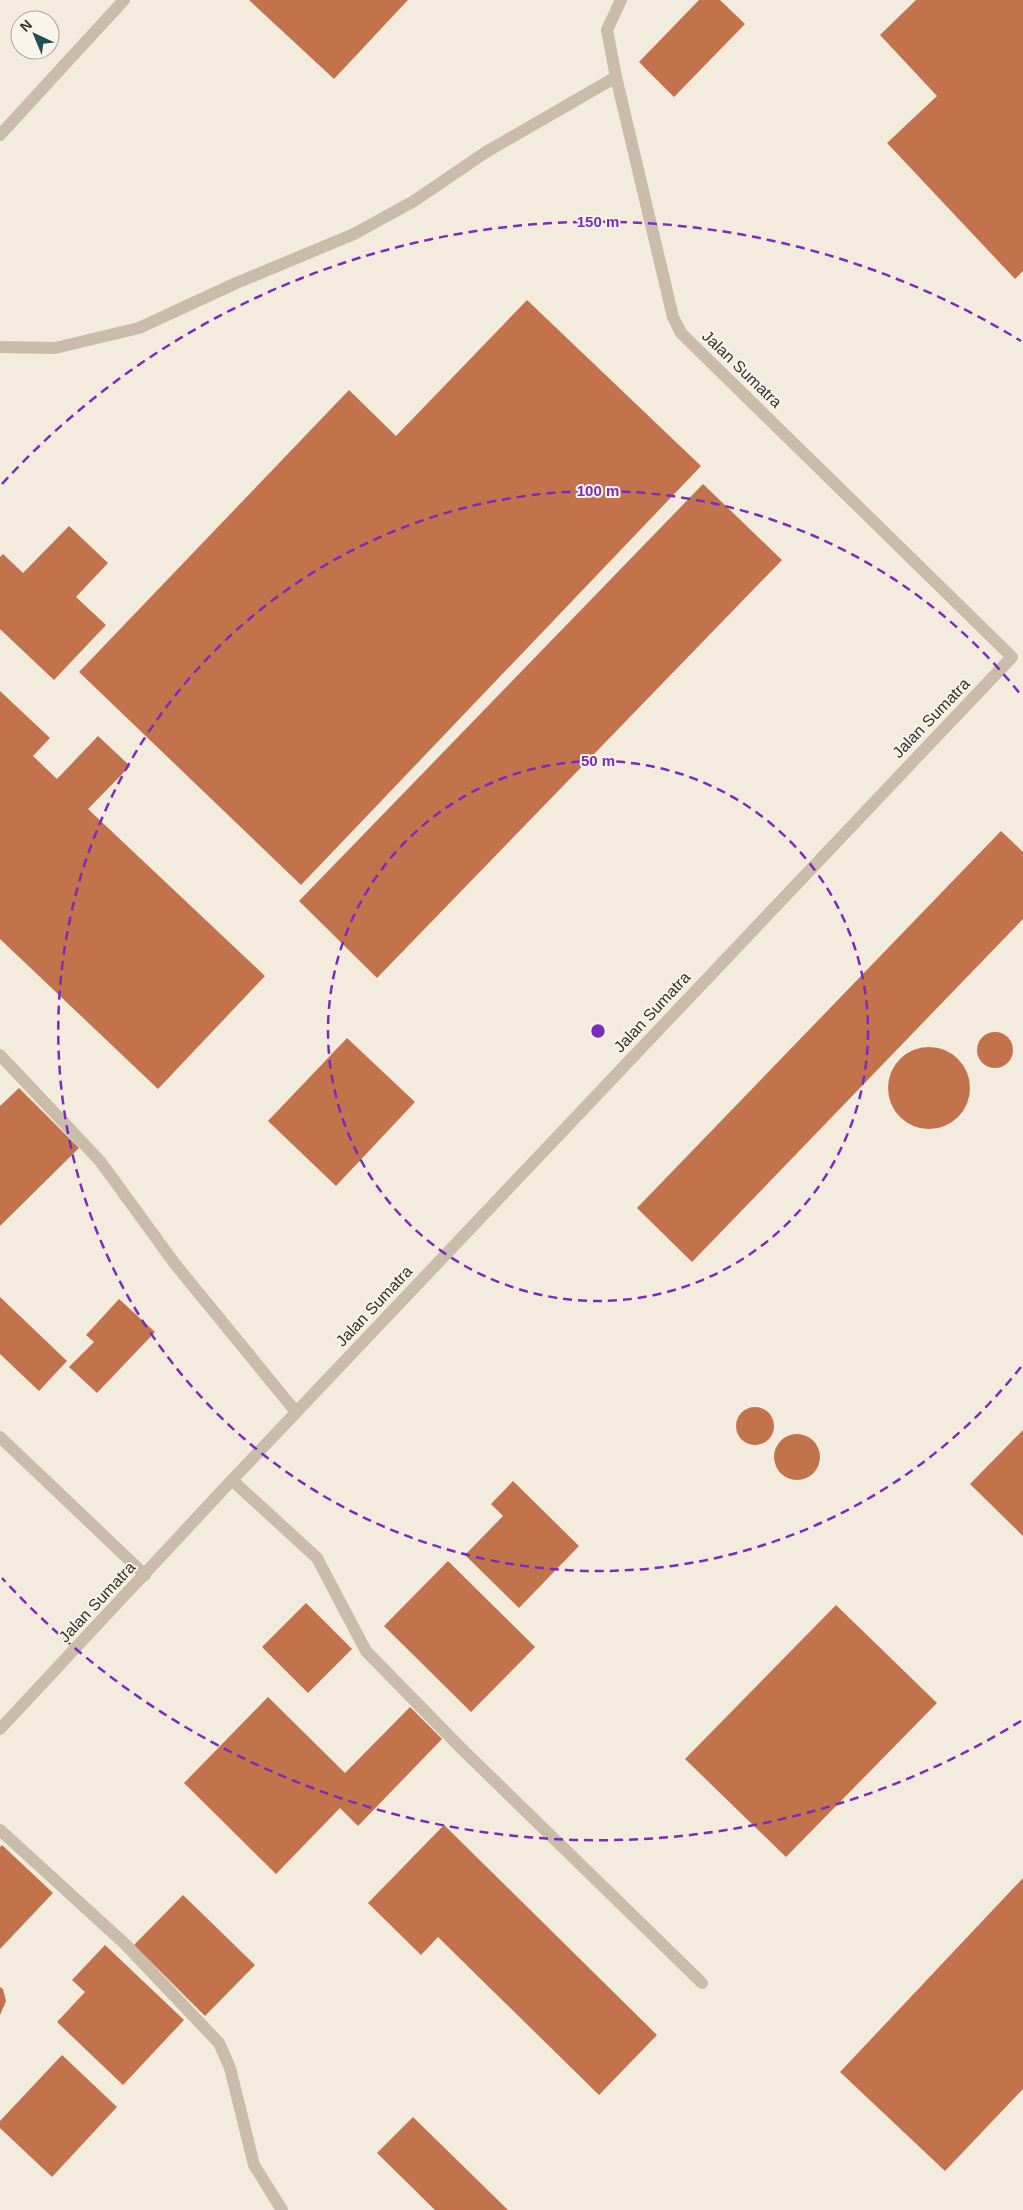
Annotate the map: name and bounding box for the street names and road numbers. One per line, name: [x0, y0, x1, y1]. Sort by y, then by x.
street label: Jalan Sumatra: [699, 327, 785, 411]
street label: Jalan Sumatra: [889, 675, 973, 761]
street label: Jalan Sumatra: [611, 968, 693, 1056]
street label: Jalan Sumatra: [333, 1262, 415, 1350]
street label: Jalan Sumatra: [56, 1558, 138, 1646]

